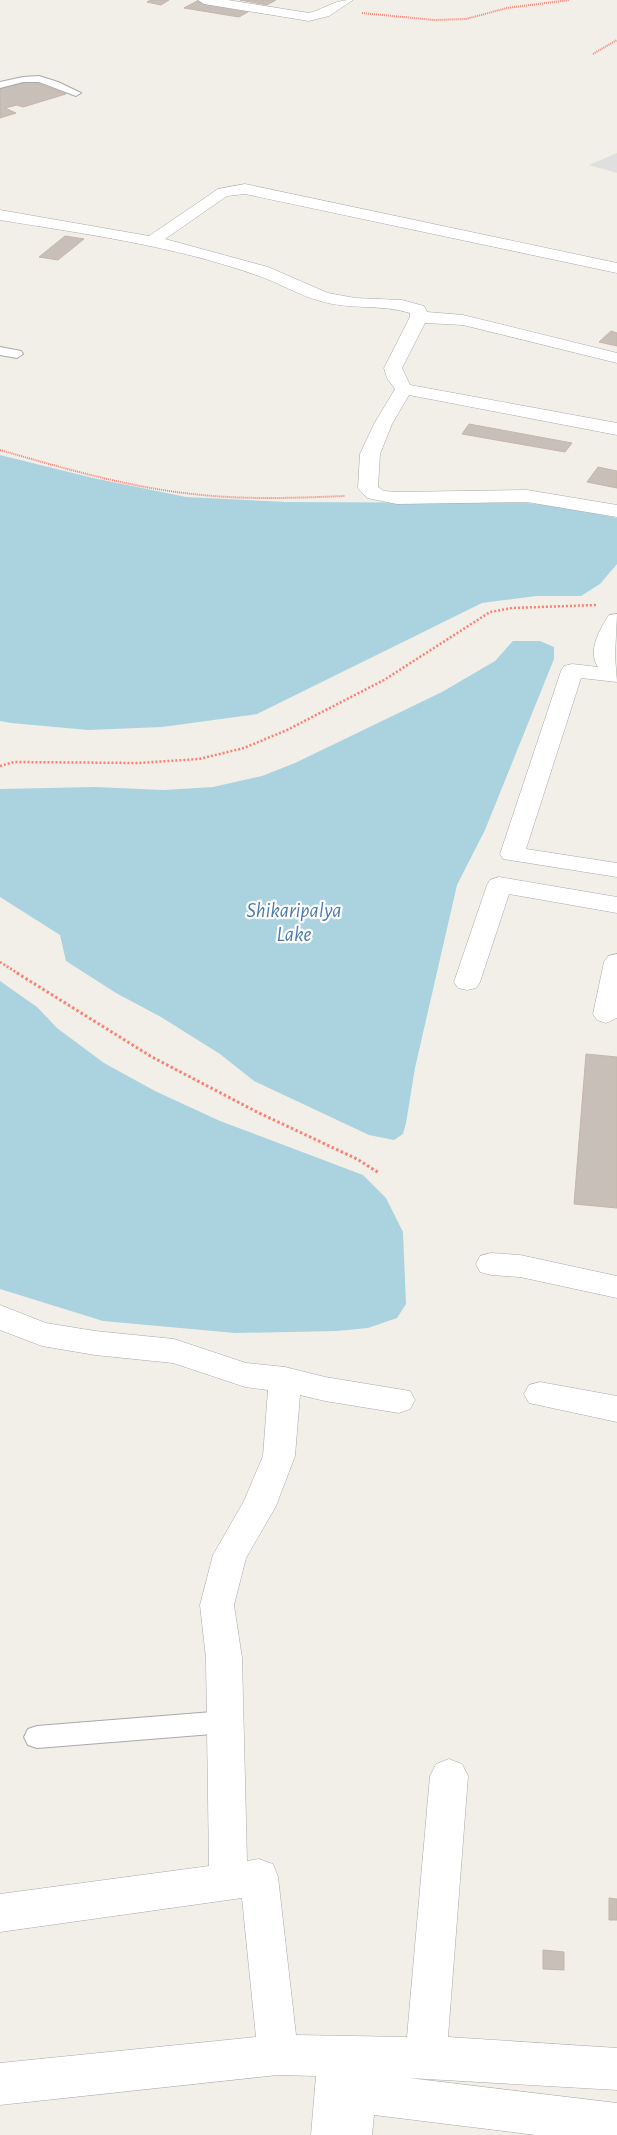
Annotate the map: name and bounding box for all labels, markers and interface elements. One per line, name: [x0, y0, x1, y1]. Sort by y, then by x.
water label: Shikaripalya Lake: [247, 900, 341, 945]

